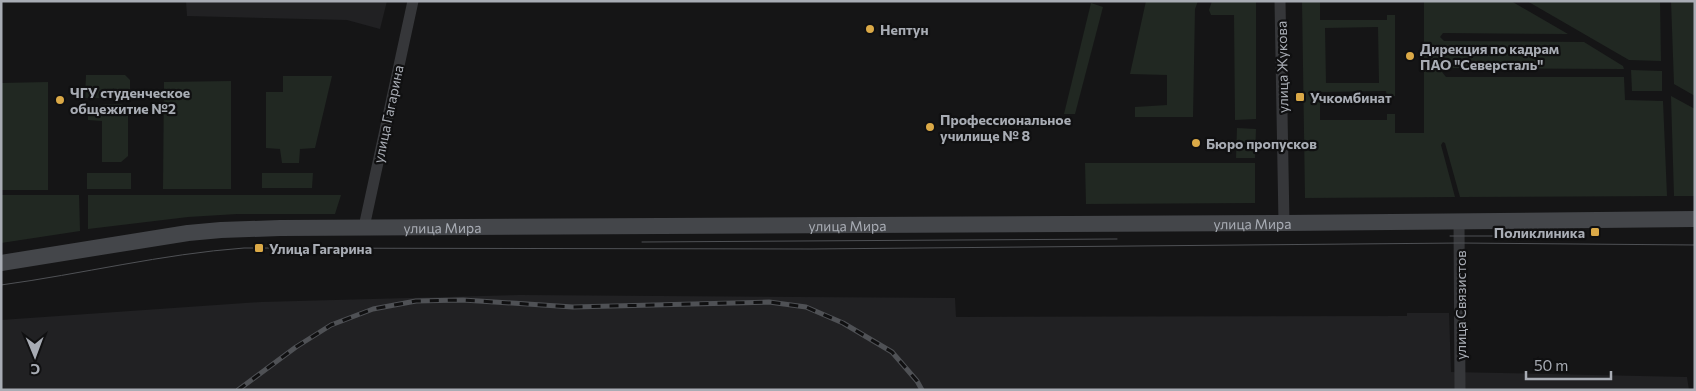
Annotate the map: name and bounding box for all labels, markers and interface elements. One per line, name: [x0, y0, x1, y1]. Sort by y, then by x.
place label: Нептун: [880, 21, 929, 38]
street label: улица Жукова: [1273, 21, 1291, 113]
marker: Нептун: [864, 23, 876, 35]
place label: Дирекция по кадрам ПАО "Северсталь": [1420, 40, 1559, 73]
marker: Дирекция по кадрам ПАО "Северсталь": [1404, 50, 1416, 62]
street label: улица Гагарина: [369, 63, 407, 165]
place label: ЧГУ студенческое общежитие №2: [70, 84, 190, 117]
place label: Учкомбинат: [1310, 89, 1392, 106]
marker: Учкомбинат: [1294, 91, 1306, 103]
marker: ЧГУ студенческое общежитие №2: [54, 94, 66, 106]
place label: Профессиональное училище № 8: [940, 111, 1071, 144]
marker: Профессиональное училище № 8: [924, 121, 936, 133]
place label: Бюро пропусков: [1206, 135, 1317, 152]
marker: Бюро пропусков: [1190, 137, 1202, 149]
street label: улица Мира: [1213, 214, 1291, 232]
street label: улица Мира: [808, 216, 886, 234]
street label: улица Мира: [403, 218, 481, 236]
place label: Поликлиника: [1494, 224, 1585, 241]
marker: Поликлиника: [1589, 226, 1601, 238]
place label: Улица Гагарина: [269, 240, 372, 257]
marker: Улица Гагарина: [253, 242, 265, 254]
street label: улица Связистов: [1452, 250, 1469, 360]
north arrow: [10, 331, 60, 381]
scale bar: [1526, 348, 1611, 380]
text: 50 m: [1534, 356, 1568, 374]
text: С: [30, 361, 40, 378]

